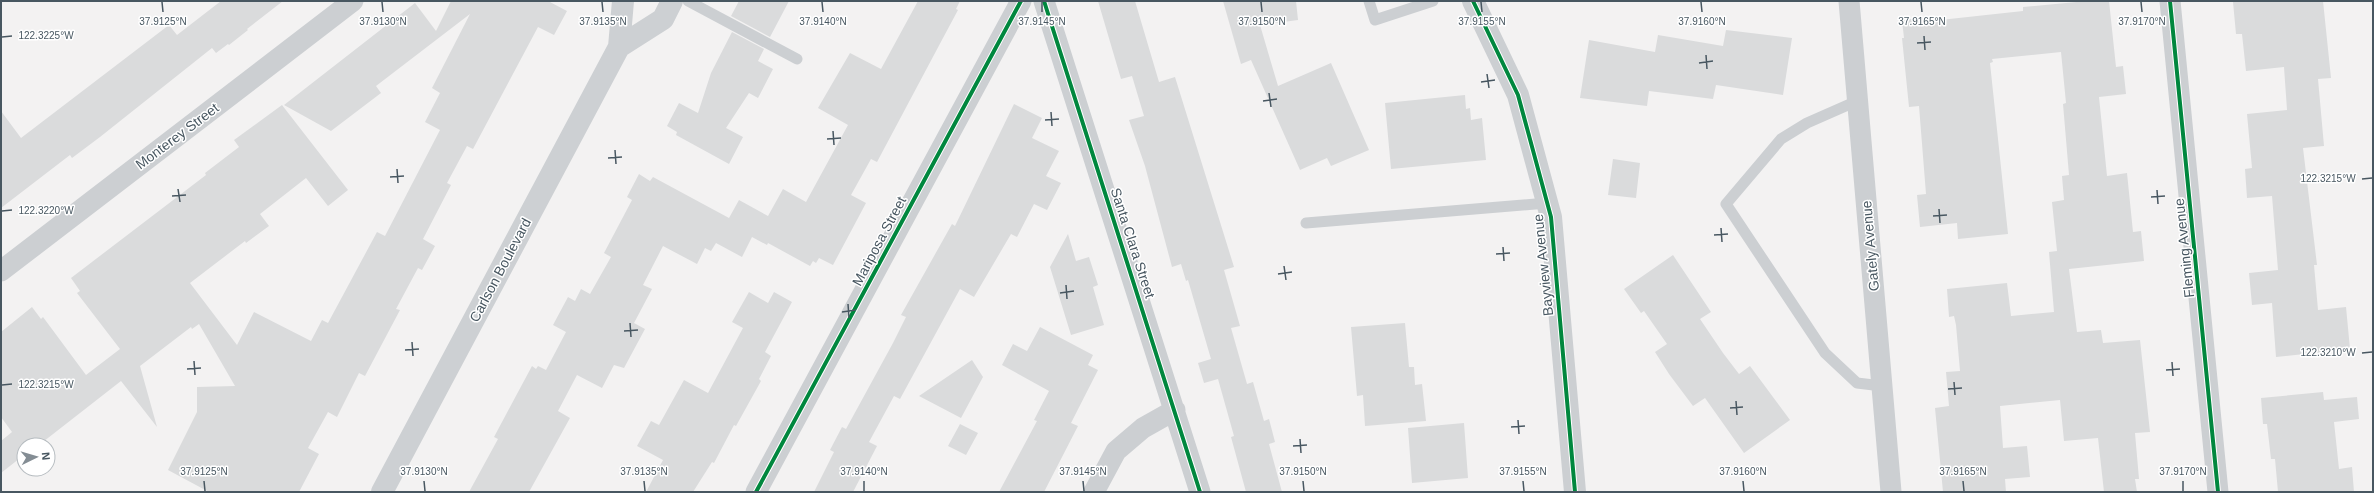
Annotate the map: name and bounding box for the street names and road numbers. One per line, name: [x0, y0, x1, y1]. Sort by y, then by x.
street label: Monterey Street: [132, 100, 222, 172]
street label: Santa Clara Street: [1108, 186, 1158, 300]
street label: Mariposa Street: [849, 194, 909, 288]
street label: Fleming Avenue: [2171, 197, 2197, 299]
street label: Gately Avenue: [1858, 200, 1882, 292]
street label: Bayview Avenue: [1530, 213, 1556, 317]
street label: Carlson Boulevard: [466, 215, 534, 325]

